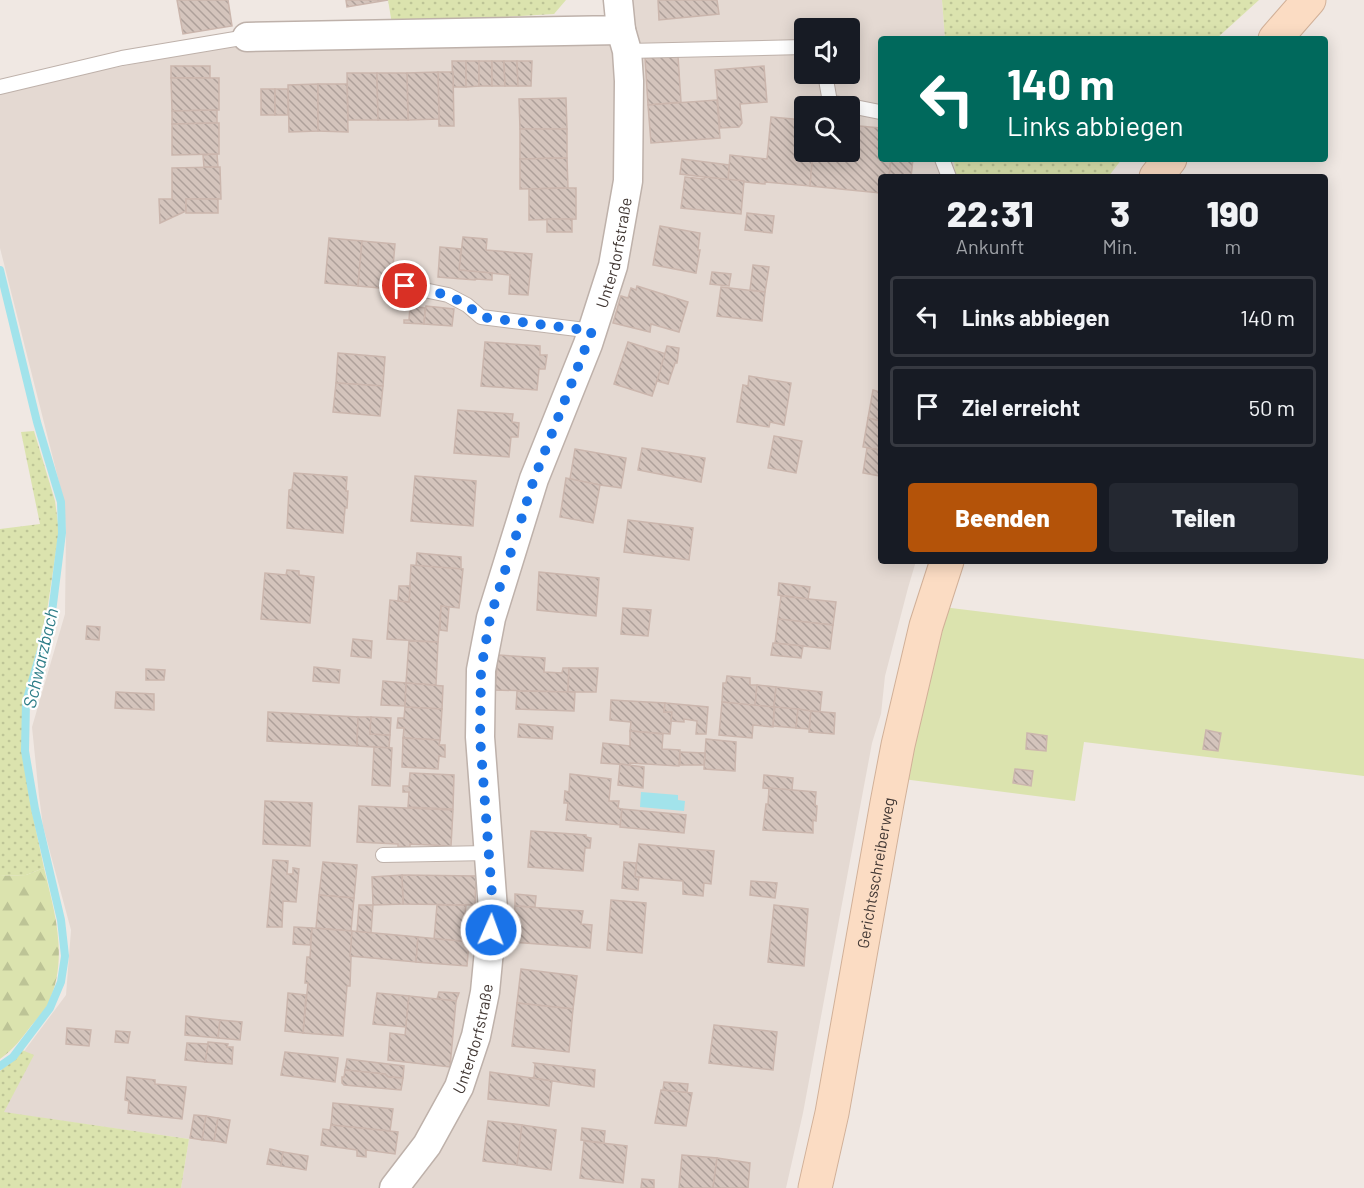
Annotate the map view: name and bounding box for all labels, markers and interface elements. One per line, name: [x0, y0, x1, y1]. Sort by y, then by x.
map controls: [794, 18, 860, 162]
button: sound: [794, 18, 860, 84]
text: 140 m: [1007, 58, 1115, 108]
icon: left: [908, 60, 986, 138]
button: search: [794, 96, 860, 162]
text: Links abbiegen: [1007, 109, 1183, 141]
text: 22:31: [947, 191, 1034, 234]
text: 3: [1110, 191, 1130, 234]
text: 190: [1207, 191, 1259, 234]
street label: Unterdorfstraße: [591, 196, 634, 310]
text: Ankunft: [956, 234, 1025, 258]
text: Min.: [1102, 234, 1138, 258]
text: m: [1225, 234, 1241, 258]
pin: [379, 260, 430, 311]
icon: arrive: [388, 269, 421, 302]
icon: left: [911, 300, 944, 333]
text: Links abbiegen: [962, 304, 1110, 330]
text: 140 m: [1240, 304, 1295, 330]
icon: arrive: [911, 390, 944, 423]
text: Ziel erreicht: [962, 394, 1080, 420]
text: 50 m: [1249, 394, 1295, 420]
button: Beenden: [908, 483, 1097, 552]
button: Teilen: [1109, 483, 1298, 552]
water label: Schwarzbach: [18, 606, 62, 710]
street label: Gerichtsschreiberweg: [852, 795, 897, 950]
position arrow: [459, 898, 523, 962]
street label: Unterdorfstraße: [448, 983, 495, 1097]

